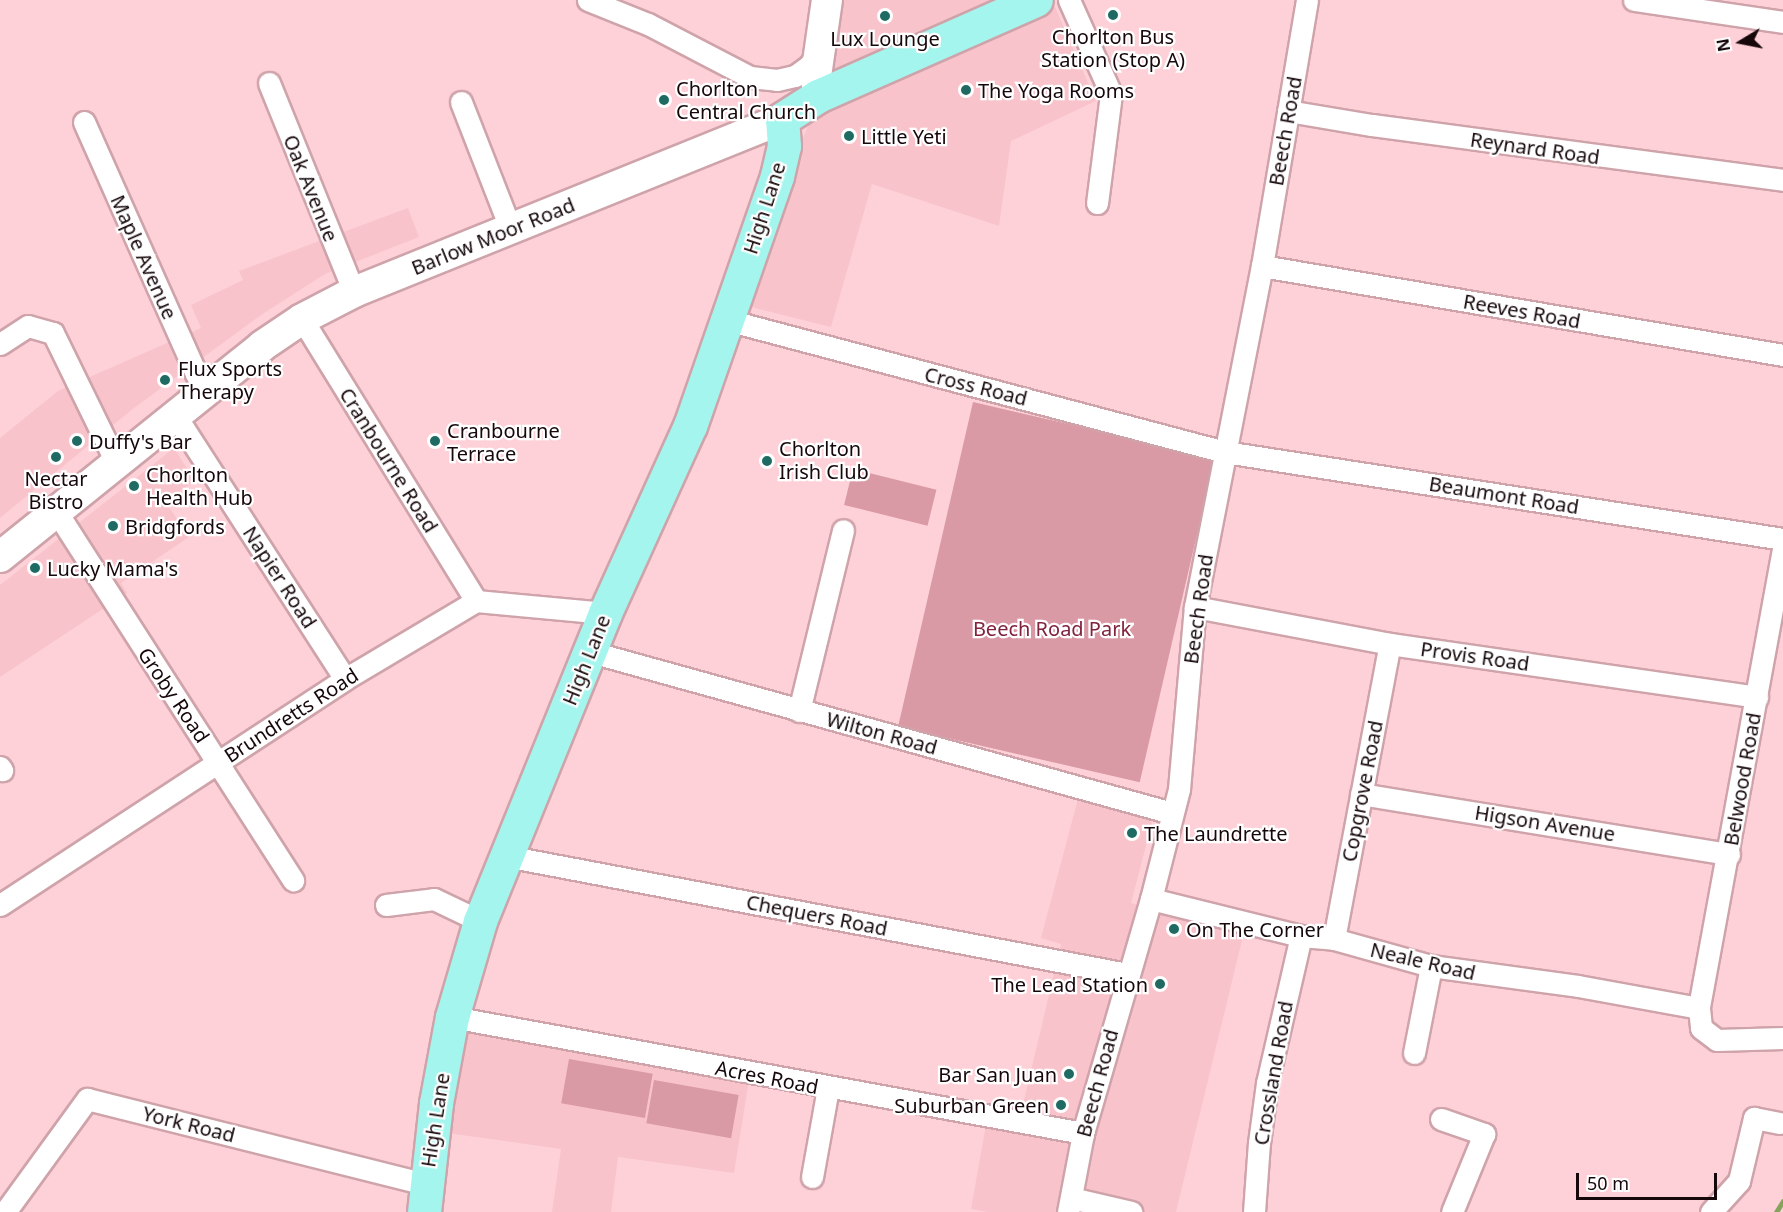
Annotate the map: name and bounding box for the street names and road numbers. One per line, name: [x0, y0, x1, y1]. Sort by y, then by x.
street label: Beech Road: [1264, 74, 1306, 188]
street label: Reynard Road: [1469, 127, 1601, 169]
street label: Oak Avenue: [279, 131, 343, 245]
street label: High Lane: [738, 159, 790, 257]
street label: Maple Avenue: [106, 191, 182, 323]
street label: Barlow Moor Road: [408, 192, 578, 280]
street label: Reeves Road: [1461, 289, 1583, 333]
street label: Cross Road: [922, 362, 1030, 410]
street label: Cranbourne Road: [335, 383, 443, 537]
street label: Beaumont Road: [1427, 471, 1581, 519]
street label: Napier Road: [238, 522, 322, 632]
street label: Beech Road: [1178, 552, 1218, 666]
street label: High Lane: [557, 611, 615, 709]
street label: Provis Road: [1419, 636, 1531, 676]
street label: Groby Road: [133, 643, 215, 747]
street label: Brundretts Road: [220, 663, 362, 767]
street label: Wilton Road: [824, 707, 940, 759]
street label: Belwood Road: [1718, 710, 1766, 848]
street label: Copgrove Road: [1337, 718, 1387, 864]
street label: Higson Avenue: [1473, 800, 1617, 846]
street label: Chequers Road: [744, 890, 890, 940]
street label: Neale Road: [1368, 937, 1478, 985]
street label: Crossland Road: [1249, 999, 1297, 1147]
street label: Beech Road: [1071, 1026, 1123, 1140]
street label: Acres Road: [713, 1055, 821, 1099]
street label: High Lane: [416, 1071, 454, 1169]
street label: York Road: [140, 1101, 238, 1147]

